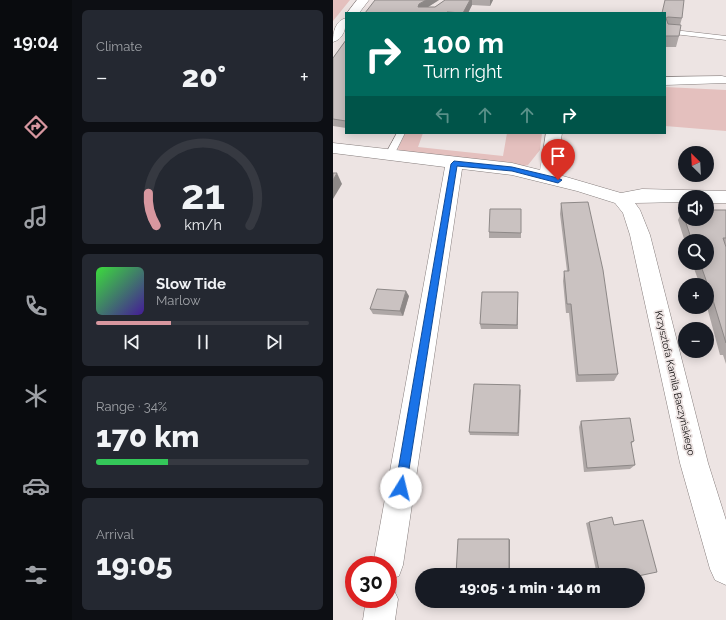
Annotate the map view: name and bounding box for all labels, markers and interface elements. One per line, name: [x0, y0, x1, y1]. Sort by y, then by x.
text: 100 m: [423, 27, 504, 60]
icon: right: [357, 28, 409, 80]
text: 19:04: [13, 31, 59, 52]
text: Climate: [96, 39, 142, 54]
text: 20°: [182, 59, 226, 94]
text: Turn right: [423, 61, 502, 82]
text: −: [96, 64, 108, 90]
text: +: [300, 64, 309, 90]
icon: left: [432, 104, 454, 126]
icon: ahead: [474, 104, 496, 126]
icon: ahead: [516, 104, 538, 126]
icon: right: [558, 104, 580, 126]
icon: directions: [22, 113, 50, 141]
pin: [541, 139, 575, 180]
icon: arrive: [547, 145, 569, 167]
north arrow: [678, 146, 714, 182]
map controls: [678, 146, 714, 358]
text: 21: [180, 170, 225, 219]
button: sound: [678, 190, 714, 226]
icon: music: [22, 203, 50, 231]
text: km/h: [184, 217, 221, 233]
button: search: [678, 234, 714, 270]
text: Slow Tide: [156, 275, 226, 293]
button: +: [678, 278, 714, 314]
icon: phone: [22, 292, 50, 320]
text: Marlow: [156, 293, 201, 308]
street label: Krzysztofa Kamila Baczyńskiego: [653, 309, 697, 457]
button: −: [678, 322, 714, 358]
icon: previous: [121, 331, 143, 353]
icon: pause: [192, 331, 214, 353]
icon: next: [263, 331, 285, 353]
icon: climate: [22, 382, 50, 410]
text: Range · 34%: [96, 399, 167, 414]
text: 170 km: [96, 419, 199, 454]
position arrow: [380, 467, 422, 509]
icon: car: [22, 472, 50, 500]
text: Arrival: [96, 527, 134, 542]
text: 19:05: [96, 547, 173, 582]
speed limit sign: 30: [345, 556, 397, 608]
icon: filters: [22, 561, 50, 589]
text: 19:05 · 1 min · 140 m: [459, 579, 601, 597]

